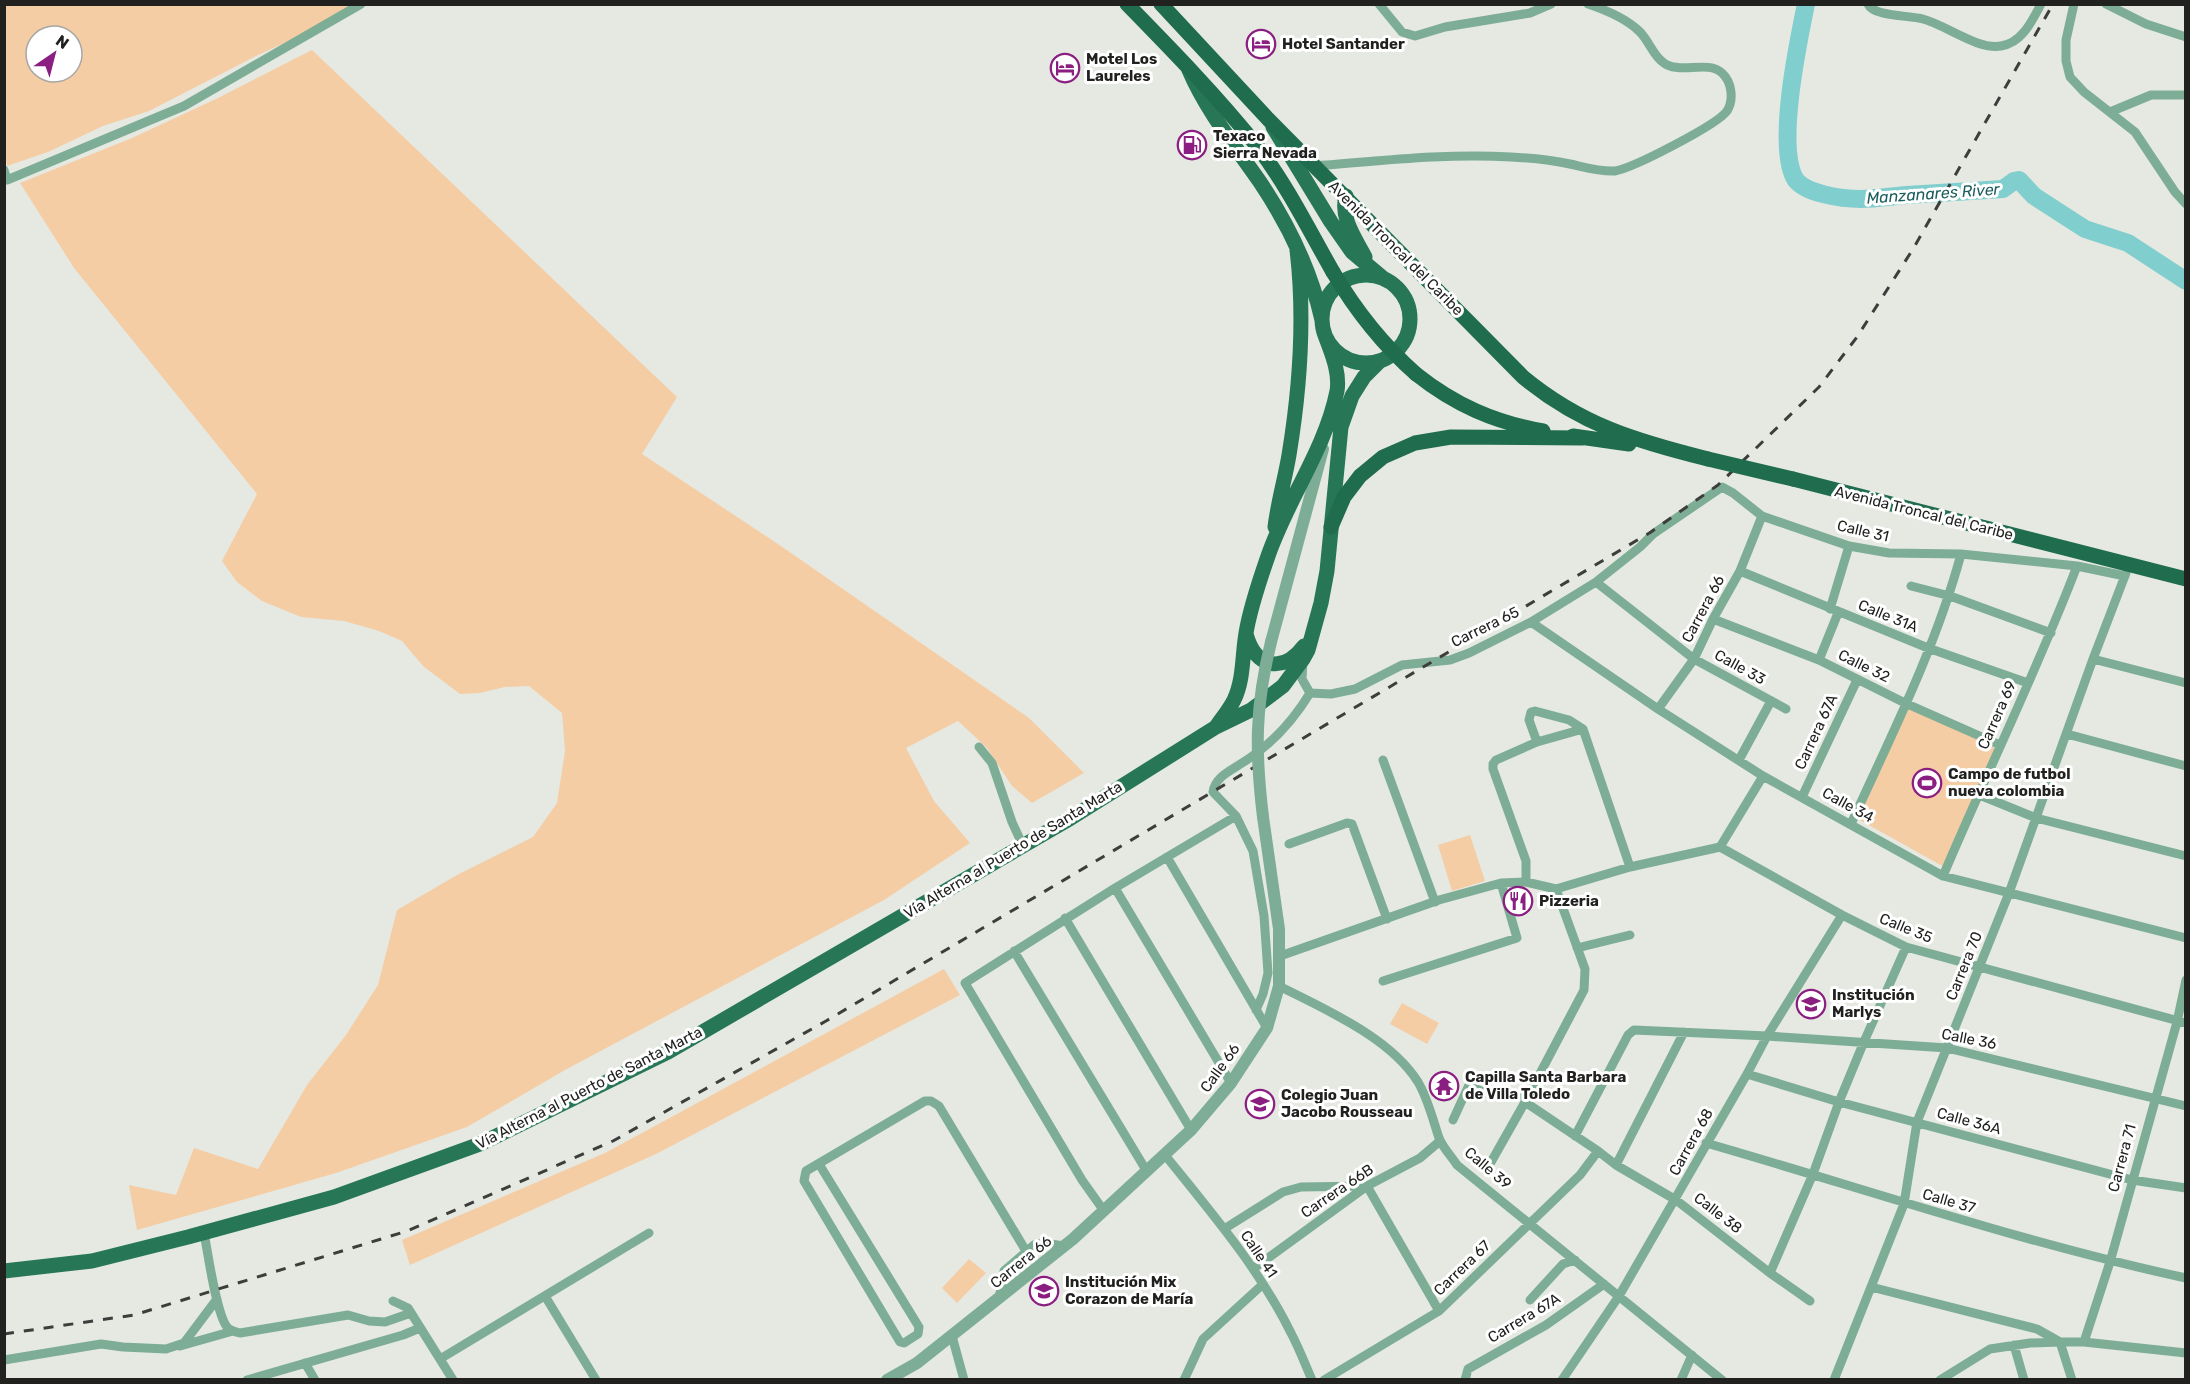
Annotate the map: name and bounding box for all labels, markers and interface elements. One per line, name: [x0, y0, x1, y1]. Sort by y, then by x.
north arrow: [24, 24, 84, 84]
hotel icon: Hotel Santander: [1245, 28, 1277, 60]
text: N: [52, 31, 72, 53]
place label: Hotel Santander: [1282, 35, 1405, 53]
place label: Motel Los Laureles: [1086, 50, 1157, 85]
hotel icon: Motel Los Laureles: [1049, 52, 1081, 84]
place label: Texaco Sierra Nevada: [1213, 127, 1317, 162]
fuel station icon: Texaco Sierra Nevada: [1176, 129, 1208, 161]
street label: Avenida Troncal del Caribe: [1325, 177, 1467, 319]
water label: Manzanares River: [1866, 179, 2001, 208]
street label: Avenida Troncal del Caribe: [1833, 482, 2015, 544]
street label: Calle 31: [1835, 516, 1891, 546]
street label: Carrera 66: [1678, 572, 1728, 646]
street label: Calle 31A: [1855, 596, 1921, 636]
street label: Carrera 65: [1448, 603, 1522, 651]
street label: Calle 33: [1711, 646, 1769, 688]
street label: Calle 32: [1835, 646, 1893, 686]
street label: Carrera 69: [1974, 678, 2020, 752]
street label: Carrera 67A: [1791, 691, 1841, 773]
place label: Campo de futbol nueva colombia: [1948, 765, 2070, 800]
sports icon: Campo de futbol nueva colombia: [1911, 767, 1943, 799]
street label: Vía Alterna al Puerto de Santa Marta: [901, 777, 1125, 923]
street label: Calle 34: [1819, 784, 1877, 826]
restaurant icon: Pizzeria: [1502, 885, 1534, 917]
place label: Pizzeria: [1539, 892, 1599, 910]
street label: Calle 35: [1877, 909, 1935, 947]
street label: Carrera 70: [1942, 929, 1986, 1003]
place label: Institución Marlys: [1832, 986, 1915, 1021]
school or university icon: Institución Marlys: [1795, 988, 1827, 1020]
street label: Vía Alterna al Puerto de Santa Marta: [473, 1023, 705, 1153]
street label: Calle 36: [1940, 1025, 1998, 1053]
street label: Calle 66: [1196, 1040, 1244, 1096]
place label: Capilla Santa Barbara de Villa Toledo: [1465, 1068, 1626, 1103]
temple icon: Capilla Santa Barbara de Villa Toledo: [1428, 1070, 1460, 1102]
place label: Colegio Juan Jacobo Rousseau: [1281, 1086, 1413, 1121]
school or university icon: Colegio Juan Jacobo Rousseau: [1244, 1088, 1276, 1120]
street label: Calle 36A: [1935, 1104, 2003, 1138]
street label: Carrera 68: [1665, 1105, 1717, 1179]
street label: Carrera 71: [2104, 1122, 2140, 1194]
street label: Calle 39: [1461, 1143, 1515, 1193]
street label: Carrera 66B: [1297, 1160, 1377, 1222]
street label: Calle 37: [1920, 1185, 1978, 1217]
street label: Calle 38: [1690, 1189, 1746, 1237]
street label: Calle 41: [1237, 1227, 1281, 1281]
street label: Carrera 66: [987, 1232, 1055, 1292]
street label: Carrera 67: [1430, 1236, 1494, 1299]
place label: Institución Mix Corazon de María: [1065, 1273, 1193, 1308]
school or university icon: Institución Mix Corazon de María: [1028, 1275, 1060, 1307]
street label: Carrera 67A: [1485, 1289, 1563, 1347]

